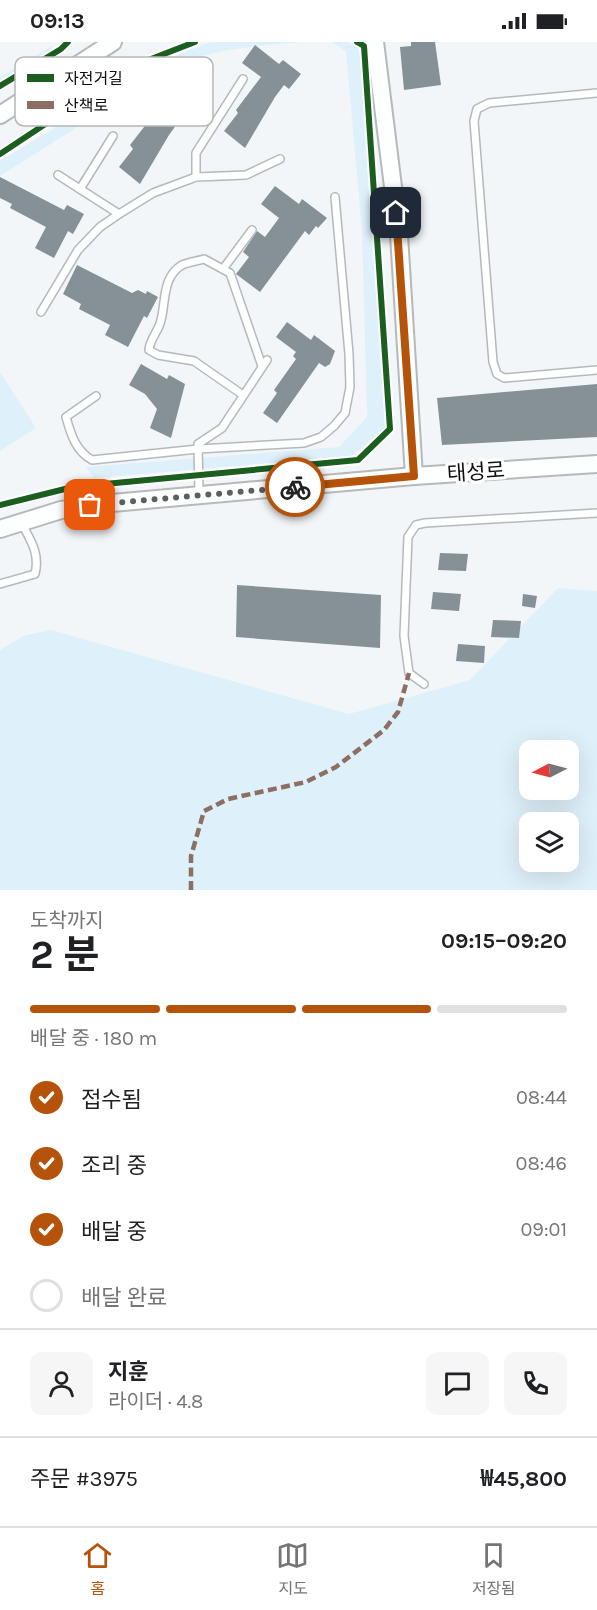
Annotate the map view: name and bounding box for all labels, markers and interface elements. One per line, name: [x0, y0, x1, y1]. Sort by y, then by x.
text: 09:13: [30, 8, 85, 34]
legend: [15, 57, 213, 126]
text: 자전거길: [64, 69, 123, 88]
text: 산책로: [64, 96, 108, 115]
pin: [370, 187, 421, 238]
icon: home: [379, 196, 412, 229]
courier: [265, 457, 325, 517]
street label: 태성로: [446, 458, 506, 486]
icon: bike: [279, 471, 312, 504]
pin: [64, 479, 115, 530]
icon: bag: [73, 488, 106, 521]
north arrow: [519, 740, 579, 800]
map controls: [519, 740, 579, 872]
button: layers: [519, 812, 579, 872]
text: 도착까지: [30, 909, 104, 932]
text: 09:15–09:20: [441, 928, 567, 954]
text: 2 분: [30, 932, 99, 978]
text: 배달 중 · 180 m: [30, 1027, 157, 1050]
icon: check: [30, 1081, 63, 1114]
text: 08:44: [516, 1086, 567, 1109]
text: 접수됨: [81, 1087, 142, 1113]
icon: check: [30, 1147, 63, 1180]
text: 08:46: [516, 1152, 567, 1175]
text: 조리 중: [81, 1153, 147, 1179]
icon: check: [30, 1213, 63, 1246]
text: 09:01: [520, 1218, 567, 1241]
text: 배달 중: [81, 1219, 147, 1245]
text: 배달 완료: [81, 1285, 167, 1311]
button: person: [30, 1352, 93, 1415]
button: chat: [426, 1352, 489, 1415]
button: phone: [504, 1352, 567, 1415]
text: 지훈: [108, 1359, 148, 1385]
text: 라이더 · 4.8: [108, 1390, 203, 1413]
text: 주문 #3975: [30, 1466, 138, 1492]
text: ₩45,800: [481, 1466, 567, 1492]
tab: 홈: [81, 1539, 114, 1599]
tab: 지도: [276, 1539, 309, 1599]
tab: 저장됨: [472, 1539, 516, 1599]

